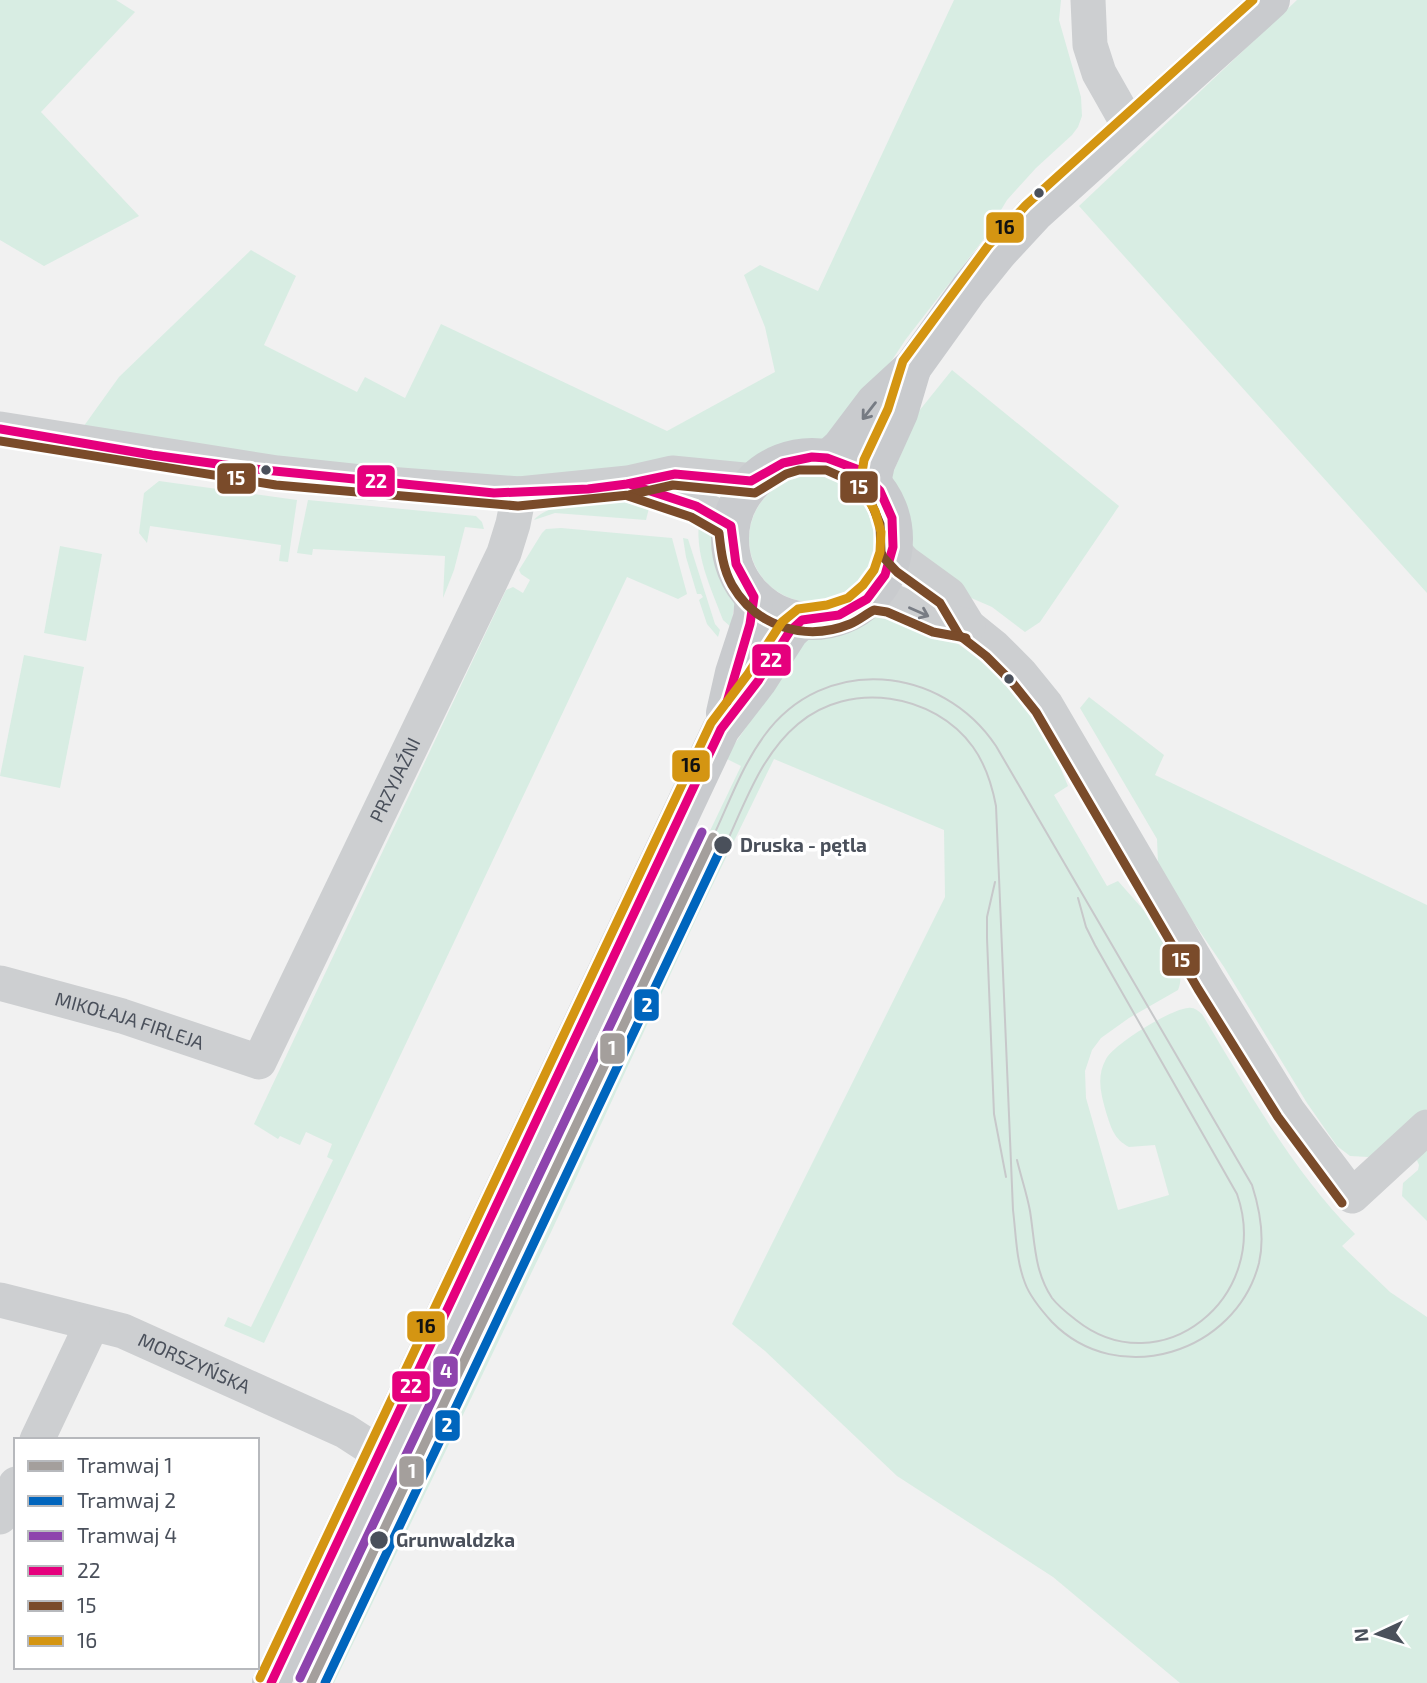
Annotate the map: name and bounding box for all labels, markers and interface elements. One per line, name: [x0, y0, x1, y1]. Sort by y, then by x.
unlabelled marker: [1032, 186, 1046, 200]
line badge: 16: [985, 211, 1025, 244]
text: 16: [995, 215, 1015, 238]
one-way arrow: [862, 401, 877, 419]
line badge: 15: [216, 462, 257, 495]
unlabelled marker: [259, 463, 273, 477]
line badge: 22: [356, 464, 396, 498]
text: 15: [227, 466, 245, 489]
text: 22: [365, 469, 387, 492]
line badge: 15: [839, 470, 879, 504]
text: 15: [850, 475, 868, 498]
one-way arrow: [908, 606, 930, 619]
line badge: 22: [751, 643, 792, 677]
text: 22: [760, 648, 782, 671]
unlabelled marker: [1002, 672, 1016, 686]
street label: PRZYJAŹNI: [364, 734, 424, 826]
line badge: 16: [671, 749, 711, 783]
text: 16: [681, 753, 701, 776]
place label: Druska - pętla: [740, 833, 867, 856]
marker: Druska - pętla: [712, 834, 734, 856]
line badge: 15: [1161, 943, 1201, 977]
text: 15: [1172, 948, 1190, 971]
street label: MIKOŁAJA FIRLEJA: [53, 986, 207, 1054]
line badge: 2: [633, 988, 660, 1022]
text: 2: [641, 993, 653, 1016]
line badge: 1: [599, 1032, 626, 1065]
text: 1: [608, 1036, 616, 1059]
line badge: 16: [406, 1310, 446, 1343]
text: 16: [416, 1314, 436, 1337]
street label: MORSZYŃSKA: [135, 1327, 254, 1398]
line badge: 4: [432, 1355, 459, 1388]
text: 4: [440, 1359, 452, 1382]
line badge: 22: [391, 1370, 431, 1403]
text: 22: [400, 1374, 422, 1397]
line badge: 2: [434, 1409, 461, 1442]
text: 2: [441, 1413, 453, 1436]
legend: [14, 1438, 259, 1669]
text: Tramwaj 1: [77, 1452, 173, 1478]
line badge: 1: [398, 1455, 425, 1488]
text: 1: [408, 1459, 416, 1482]
text: Tramwaj 2: [77, 1487, 176, 1513]
text: Tramwaj 4: [77, 1522, 177, 1548]
place label: Grunwaldzka: [396, 1528, 515, 1551]
marker: Grunwaldzka: [368, 1529, 390, 1551]
text: 22: [77, 1557, 101, 1582]
text: 15: [77, 1592, 97, 1617]
north arrow: [1343, 1599, 1413, 1669]
text: 16: [77, 1627, 97, 1652]
text: N: [1349, 1628, 1372, 1643]

